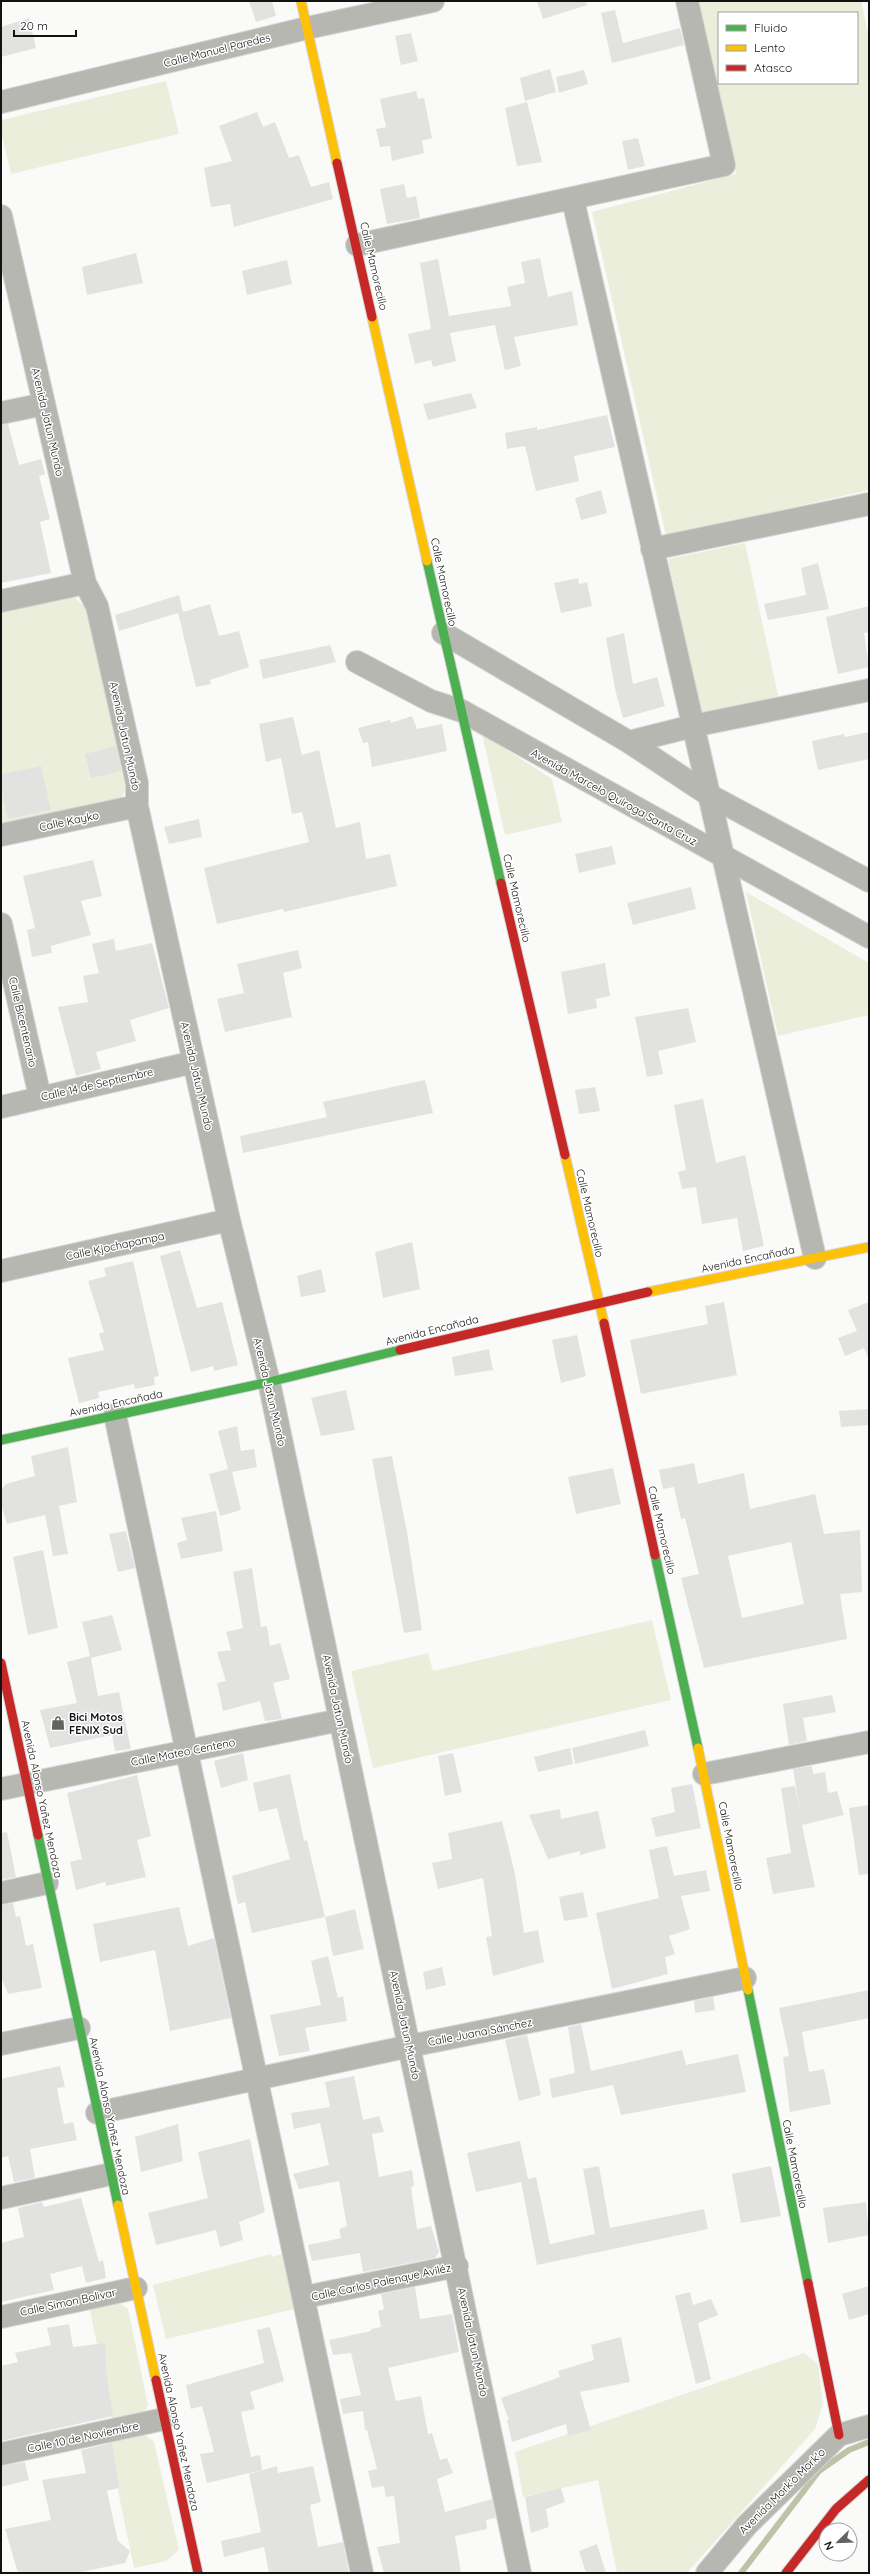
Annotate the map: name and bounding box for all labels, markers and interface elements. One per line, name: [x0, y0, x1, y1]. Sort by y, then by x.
scale bar: [14, 12, 76, 38]
legend: [718, 12, 858, 84]
text: 20 m: [20, 18, 48, 33]
text: Fluido: [754, 20, 787, 35]
street label: Calle Manuel Paredes: [162, 30, 272, 70]
text: Lento: [754, 40, 785, 55]
text: Atasco: [754, 60, 792, 75]
street label: Calle Mamorecillo: [357, 220, 391, 312]
street label: Avenida Jatun Mundo: [29, 366, 67, 478]
street label: Calle Mamorecillo: [428, 536, 460, 628]
street label: Avenida Jatun Mundo: [107, 680, 143, 792]
street label: Avenida Marcelo Quiroga Santa Cruz: [529, 745, 699, 849]
street label: Calle Kayko: [38, 808, 100, 834]
street label: Calle Mamorecillo: [500, 852, 534, 944]
street label: Calle Bicentenario: [6, 976, 40, 1069]
street label: Avenida Jatun Mundo: [178, 1020, 216, 1132]
street label: Calle 14 de Septiembre: [39, 1064, 155, 1104]
street label: Calle Mamorecillo: [573, 1167, 607, 1259]
street label: Calle Kjochapampa: [64, 1229, 166, 1263]
street label: Avenida Encañada: [700, 1242, 796, 1276]
street label: Avenida Encañada: [384, 1312, 480, 1348]
street label: Avenida Jatun Mundo: [251, 1336, 289, 1448]
street label: Avenida Encañada: [68, 1386, 164, 1420]
street label: Calle Mamorecillo: [645, 1484, 679, 1576]
street label: Avenida Jatun Mundo: [320, 1653, 356, 1765]
place label: Bici Motos FENIX Sud: [69, 1710, 123, 1737]
shop icon: Bici Motos FENIX Sud: [50, 1715, 66, 1731]
street label: Avenida Alonso Yañez Mendoza: [18, 1719, 66, 1879]
street label: Calle Mateo Centeno: [130, 1735, 237, 1769]
street label: Calle Mamorecillo: [716, 1800, 747, 1892]
street label: Avenida Jatun Mundo: [387, 1969, 423, 2081]
street label: Calle Juana Sánchez: [427, 2015, 533, 2049]
street label: Avenida Alonso Yañez Mendoza: [86, 2036, 134, 2196]
street label: Calle Mamorecillo: [780, 2118, 811, 2210]
street label: Calle Carlos Palenque Aviléz: [310, 2260, 452, 2304]
street label: Calle Simon Bolivar: [19, 2285, 118, 2319]
street label: Avenida Jatun Mundo: [455, 2286, 491, 2398]
street label: Avenida Alonso Yañez Mendoza: [155, 2352, 203, 2512]
street label: Calle 10 de Noviembre: [26, 2418, 140, 2456]
street label: Avenida Mork'o Mork'o: [736, 2445, 828, 2537]
north arrow: [818, 2522, 858, 2562]
text: N: [821, 2539, 837, 2552]

